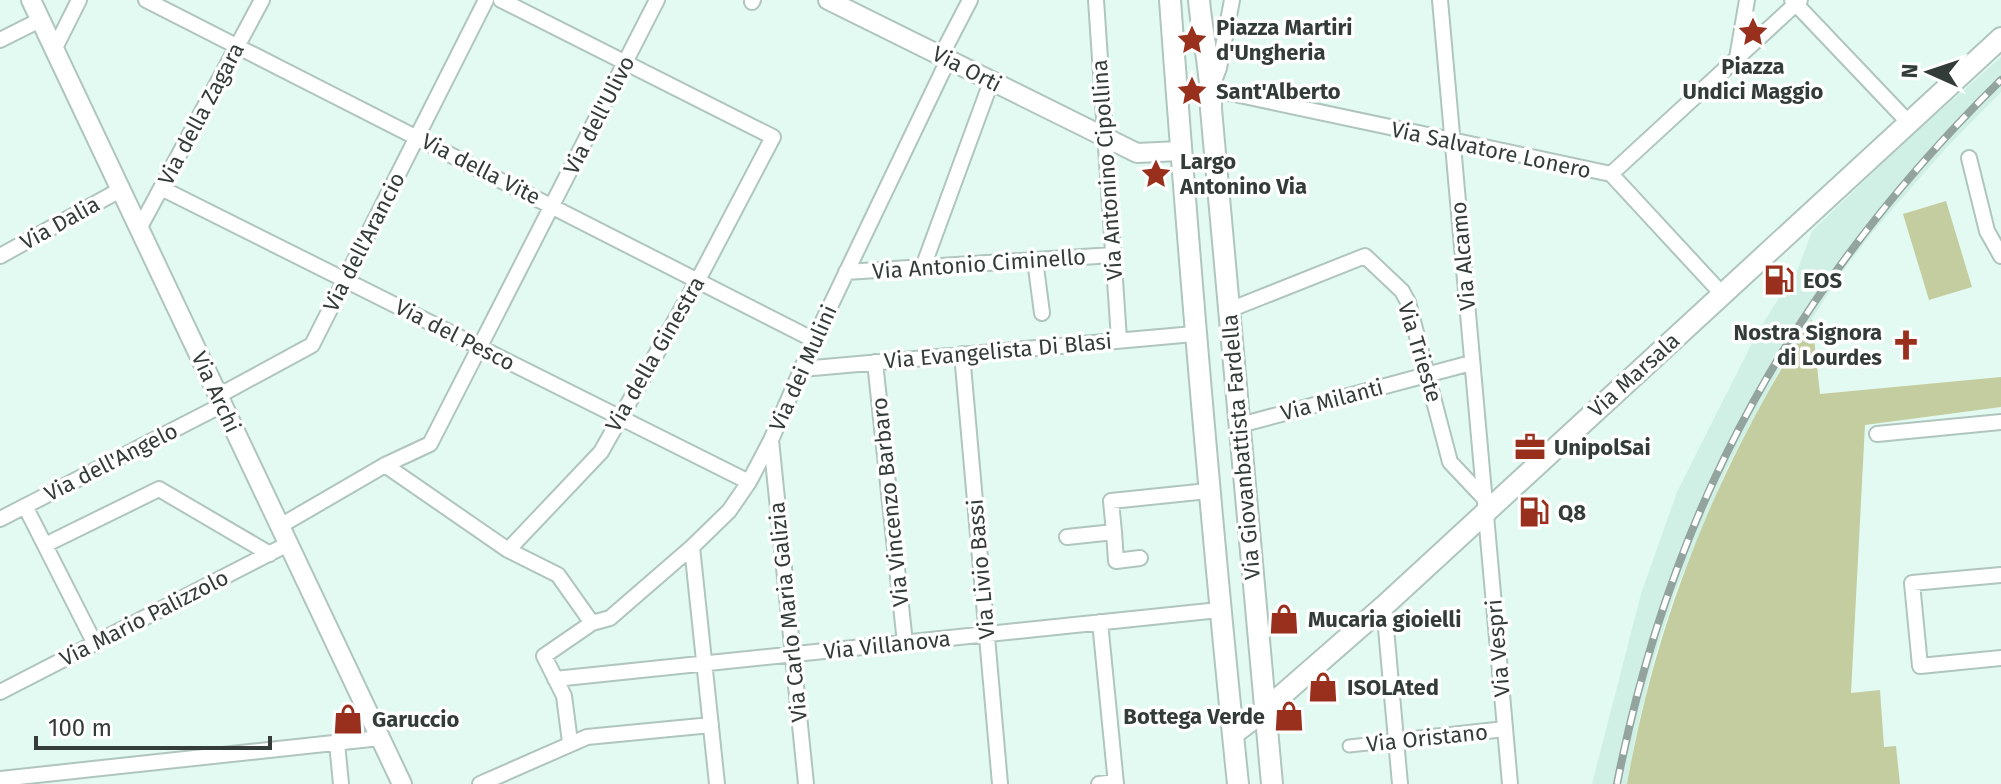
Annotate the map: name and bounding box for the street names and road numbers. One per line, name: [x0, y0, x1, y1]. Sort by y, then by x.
street label: Via della Zagara: [152, 38, 250, 190]
street label: Via Orti: [928, 40, 1006, 98]
street label: Via dell'Ulivo: [558, 51, 640, 179]
street label: Via Antonino Cipollina: [1086, 59, 1128, 281]
street label: Via Salvatore Lonero: [1389, 116, 1593, 184]
street label: Via della Vite: [417, 127, 545, 211]
street label: Via dell'Arancio: [317, 168, 411, 316]
street label: Via Dalia: [16, 190, 104, 256]
street label: Via Alcamo: [1445, 200, 1481, 312]
street label: Via Antonio Ciminello: [871, 243, 1087, 285]
street label: Via della Ginestra: [600, 272, 710, 436]
street label: Via del Pesco: [391, 293, 519, 377]
street label: Via Trieste: [1392, 299, 1448, 405]
street label: Via dei Mulini: [763, 301, 843, 435]
street label: Via Giovanbattista Fardella: [1216, 313, 1266, 581]
street label: Via Marsala: [1583, 327, 1685, 423]
street label: Via Evangelista Di Blasi: [883, 328, 1113, 374]
street label: Via Archi: [186, 347, 246, 437]
street label: Via Milanti: [1278, 373, 1386, 427]
street label: Via Vincenzo Barbaro: [866, 396, 914, 608]
street label: Via dell'Angelo: [40, 417, 182, 507]
street label: Via Livio Bassi: [961, 498, 1001, 640]
street label: Via Carlo Maria Galizia: [763, 500, 813, 724]
street label: Via Mario Palizzolo: [55, 564, 233, 672]
street label: Via Vespri: [1480, 598, 1516, 698]
street label: Via Villanova: [822, 625, 952, 665]
street label: Via Oristano: [1365, 718, 1489, 758]

